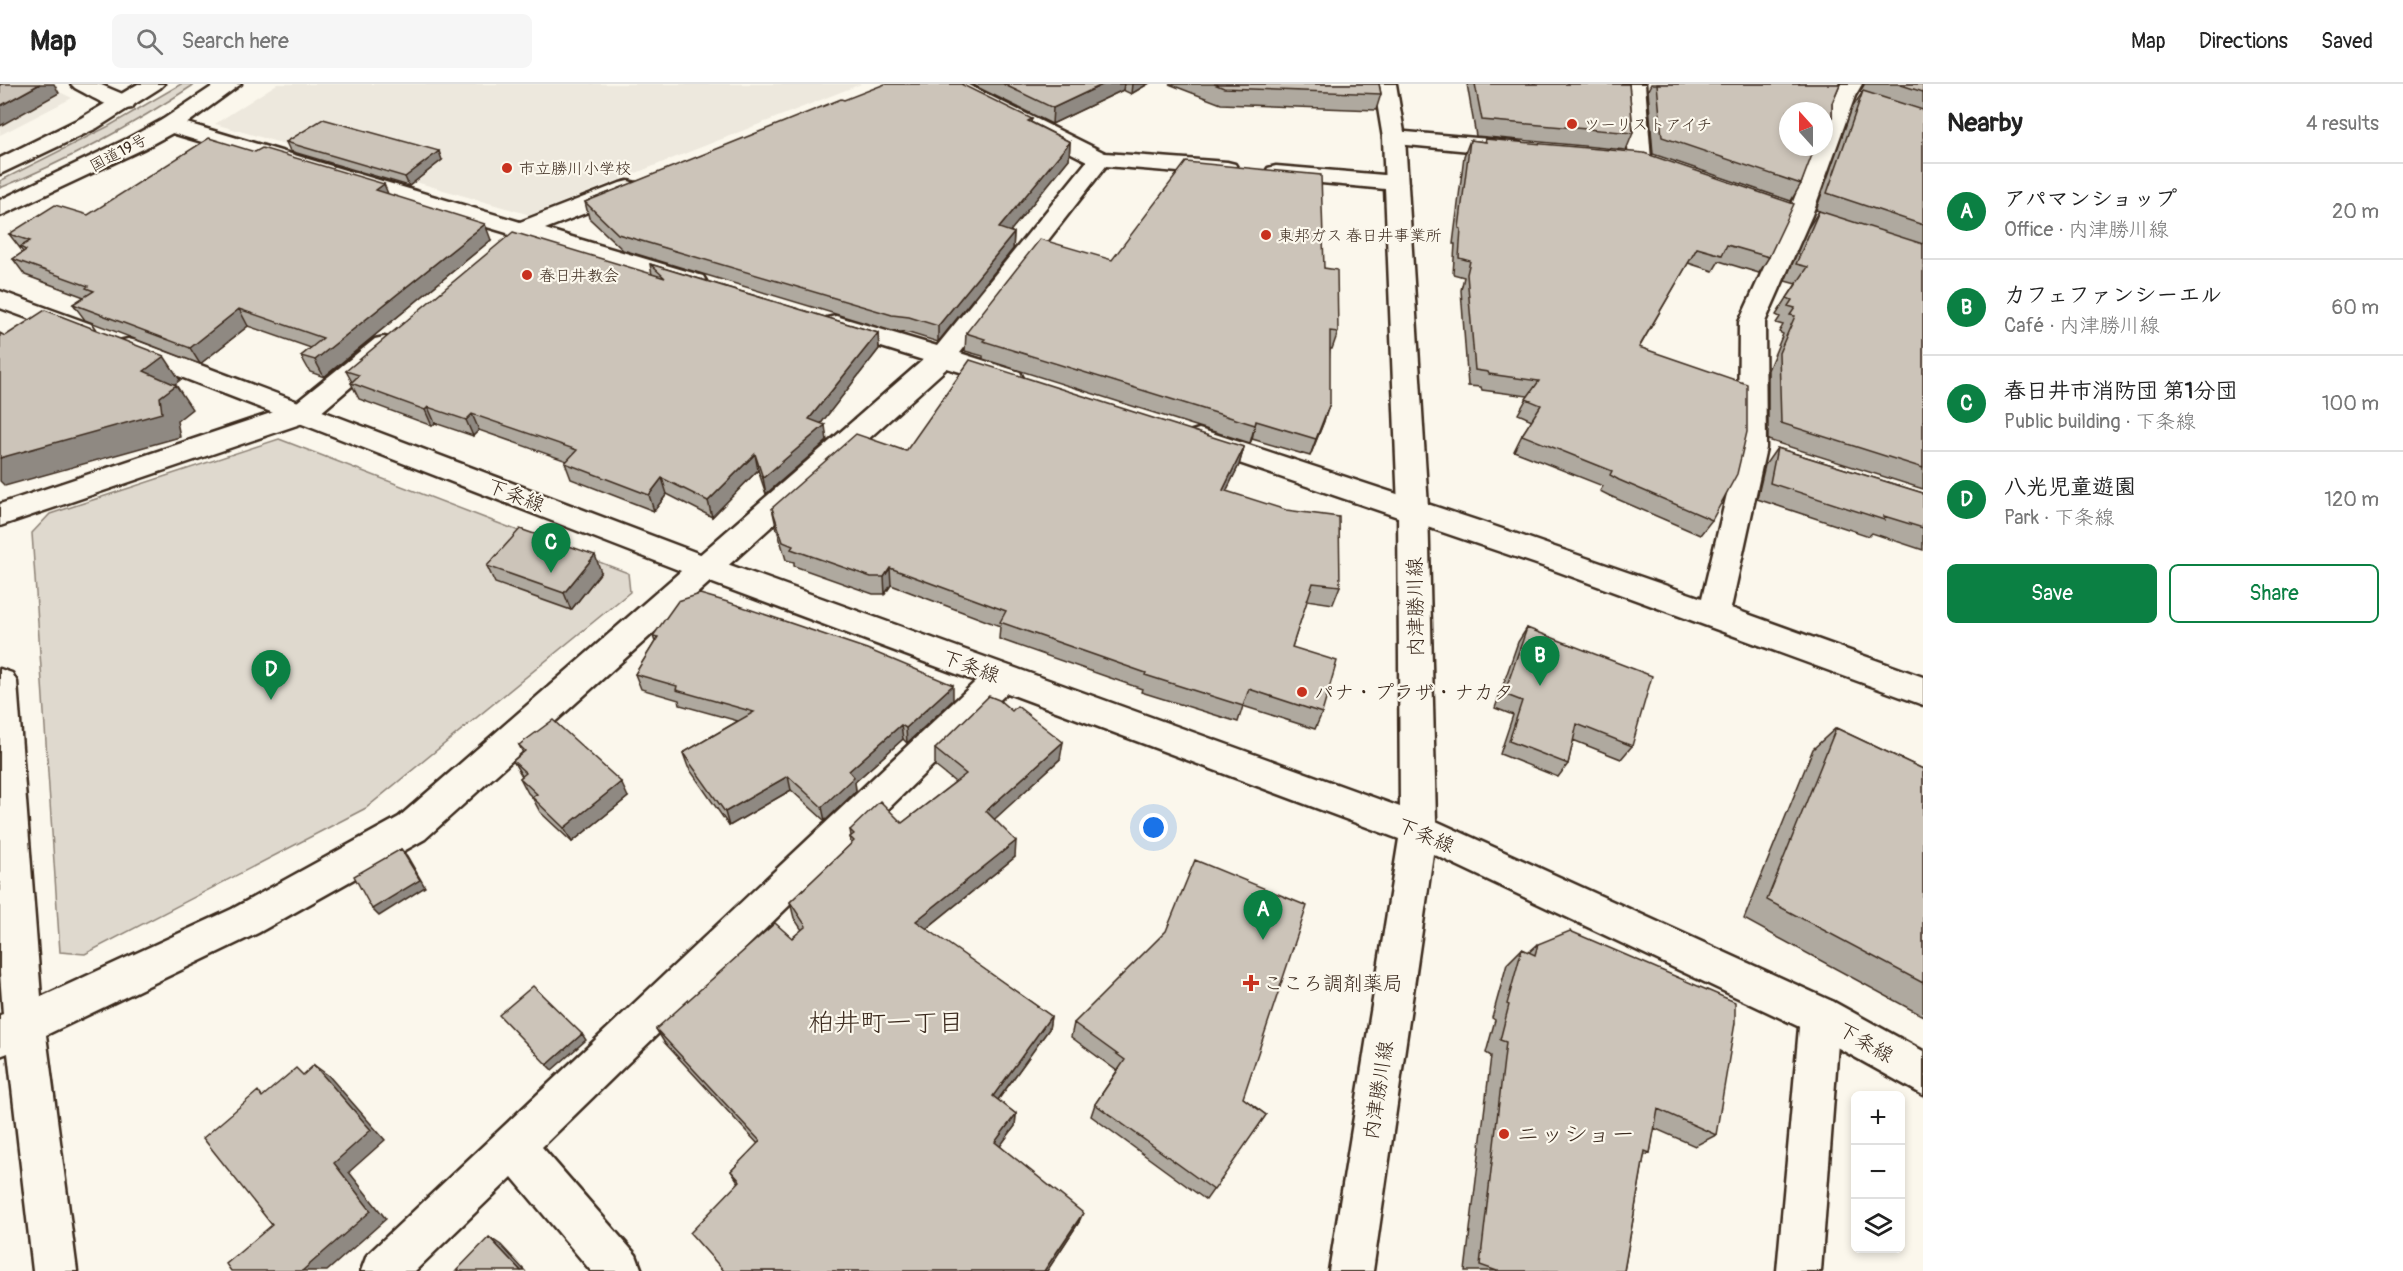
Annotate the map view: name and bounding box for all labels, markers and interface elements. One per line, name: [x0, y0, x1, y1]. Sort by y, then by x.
search box: [112, 14, 532, 68]
text: Map: [30, 24, 76, 59]
icon: search: [133, 25, 166, 58]
text: Search here: [181, 27, 289, 55]
text: Map: [2131, 28, 2166, 55]
text: Directions: [2199, 28, 2288, 55]
text: Saved: [2321, 28, 2373, 55]
north arrow: [1779, 102, 1833, 156]
text: Nearby: [1947, 107, 2023, 139]
text: 4 results: [2306, 111, 2379, 136]
place label: ツーリストアイチ: [1584, 115, 1712, 135]
marker: ツーリストアイチ: [1565, 117, 1579, 131]
street label: 国道19号: [86, 129, 151, 176]
place label: 市立勝川小学校: [519, 159, 631, 179]
marker: 市立勝川小学校: [500, 161, 514, 175]
text: アパマンショップ: [2004, 185, 2177, 213]
text: A: [1960, 199, 1973, 224]
text: 20 m: [2332, 199, 2379, 224]
text: Office · 内津勝川線: [2004, 217, 2169, 242]
place label: 東邦ガス 春日井事業所: [1278, 226, 1442, 246]
marker: 東邦ガス 春日井事業所: [1259, 228, 1273, 242]
place label: 春日井教会: [539, 266, 619, 286]
marker: 春日井教会: [520, 268, 534, 282]
text: カフェファンシーエル: [2004, 281, 2222, 309]
text: B: [1961, 295, 1972, 320]
text: 60 m: [2332, 295, 2379, 320]
text: Café · 内津勝川線: [2004, 313, 2160, 338]
text: 春日井市消防団 第1分団: [2004, 377, 2237, 405]
text: C: [1960, 391, 1973, 416]
text: 100 m: [2322, 391, 2379, 416]
text: Public building · 下条線: [2004, 409, 2196, 434]
street label: 下条線: [483, 473, 548, 518]
text: 八光児童遊園: [2004, 473, 2136, 501]
text: D: [1960, 487, 1973, 512]
text: 120 m: [2324, 487, 2379, 512]
text: Park · 下条線: [2004, 505, 2114, 530]
pin: C: [532, 524, 570, 573]
street label: 内津勝川線: [1402, 557, 1429, 657]
button: Save: [1947, 564, 2157, 623]
button: Share: [2169, 564, 2379, 623]
pin: B: [1520, 636, 1560, 686]
street label: 下条線: [938, 644, 1003, 688]
pin: D: [252, 650, 290, 700]
place label: パナ・プラザ・ナカタ: [1314, 680, 1514, 705]
marker: パナ・プラザ・ナカタ: [1295, 685, 1309, 699]
street label: 下条線: [1393, 812, 1458, 859]
your location: [1139, 813, 1168, 842]
pin: A: [1244, 890, 1282, 940]
place label: こころ調剤薬局: [1263, 971, 1403, 996]
marker: こころ調剤薬局: [1244, 976, 1258, 990]
district label: 柏井町一丁目: [808, 1007, 964, 1039]
street label: 下条線: [1834, 1017, 1898, 1068]
street label: 内津勝川線: [1358, 1039, 1399, 1141]
map controls: [1851, 1091, 1905, 1253]
button: +: [1851, 1091, 1905, 1145]
place label: ニッショー: [1516, 1120, 1635, 1149]
marker: ニッショー: [1497, 1127, 1511, 1141]
button: −: [1851, 1145, 1905, 1199]
button: layers: [1851, 1199, 1905, 1253]

